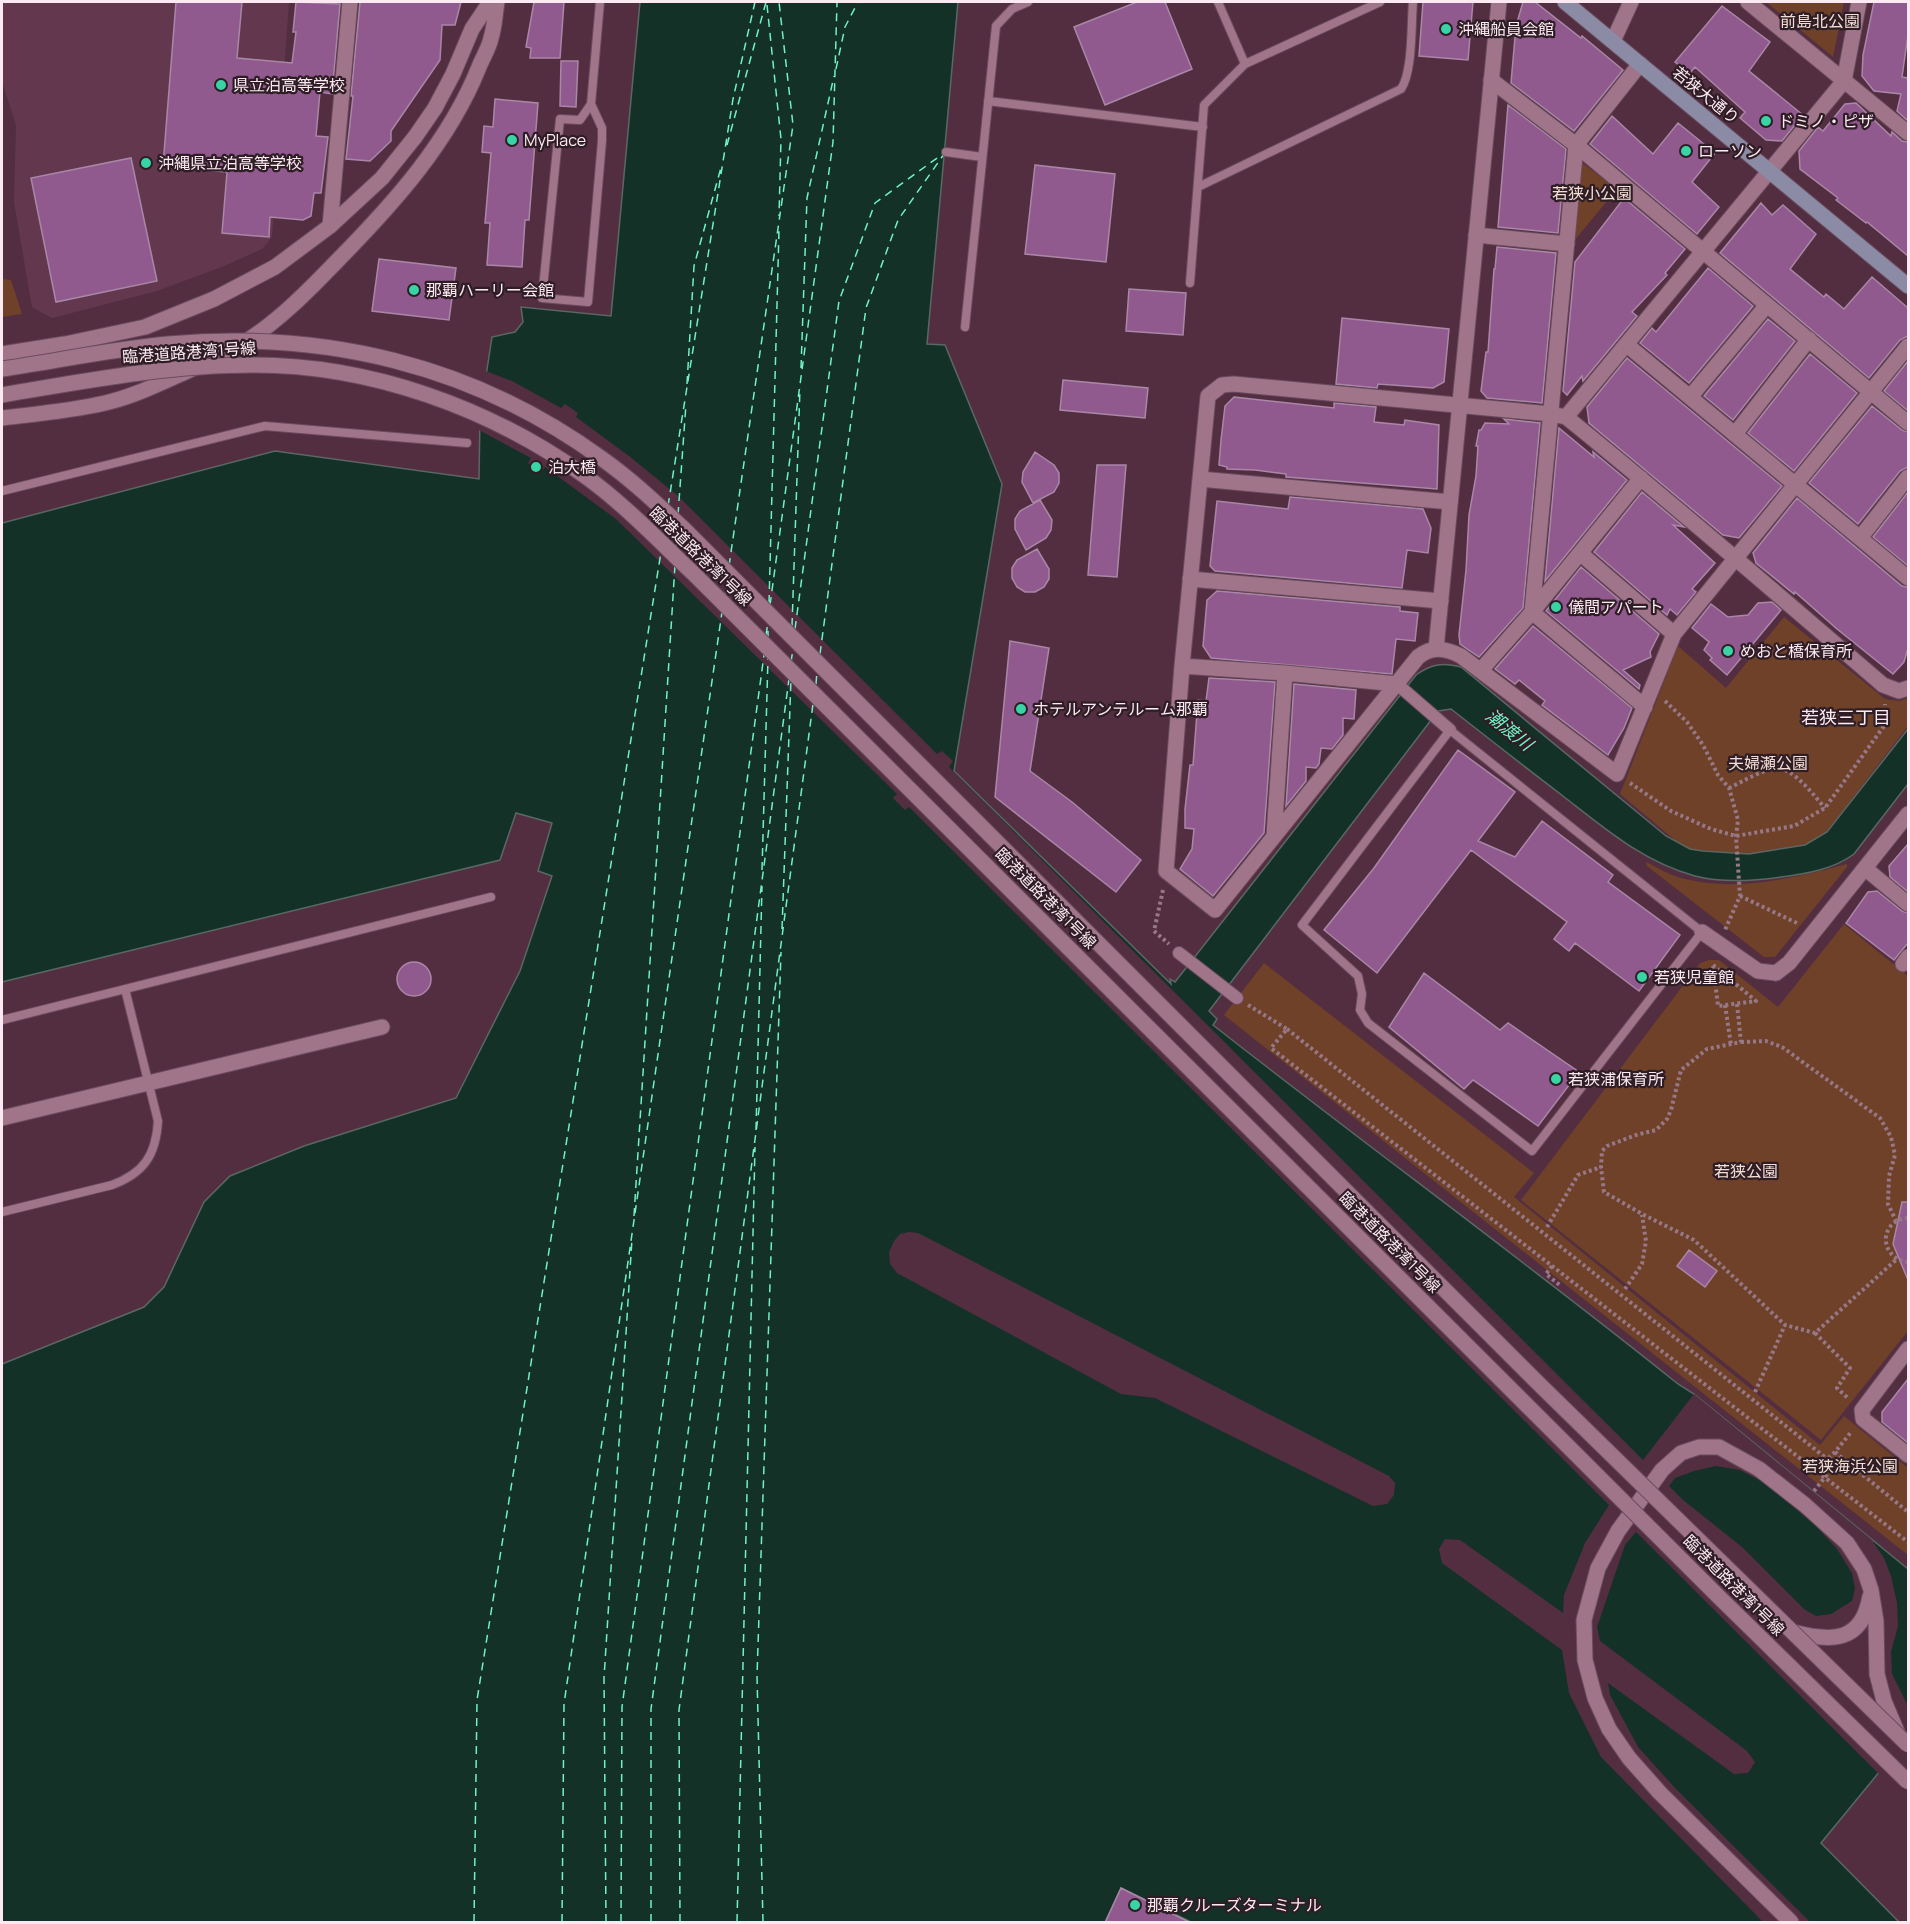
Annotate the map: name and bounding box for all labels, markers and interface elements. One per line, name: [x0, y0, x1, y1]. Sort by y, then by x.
park label: 前島北公園: [1780, 10, 1860, 32]
place label: 沖縄船員会館: [1458, 18, 1554, 40]
marker: 沖縄船員会館: [1439, 22, 1453, 36]
street label: 若狭大通り: [1668, 61, 1744, 129]
place label: 県立泊高等学校: [233, 74, 345, 96]
marker: 県立泊高等学校: [214, 78, 228, 92]
place label: ドミノ・ピザ: [1778, 110, 1874, 132]
marker: ドミノ・ピザ: [1759, 114, 1773, 128]
place label: MyPlace: [524, 129, 586, 151]
marker: MyPlace: [505, 133, 519, 147]
place label: ローソン: [1698, 140, 1762, 162]
marker: ローソン: [1679, 144, 1693, 158]
place label: 沖縄県立泊高等学校: [158, 152, 302, 174]
marker: 沖縄県立泊高等学校: [139, 156, 153, 170]
park label: 若狭小公園: [1552, 182, 1632, 204]
place label: 那覇ハーリー会館: [426, 279, 554, 301]
marker: 那覇ハーリー会館: [407, 283, 421, 297]
street label: 臨港道路港湾1号線: [121, 336, 257, 368]
place label: 泊大橋: [548, 456, 596, 478]
marker: 泊大橋: [529, 460, 543, 474]
street label: 臨港道路港湾1号線: [645, 501, 757, 611]
place label: 儀間アパート: [1568, 596, 1664, 618]
marker: 儀間アパート: [1549, 600, 1563, 614]
place label: めおと橋保育所: [1740, 640, 1852, 662]
marker: めおと橋保育所: [1721, 644, 1735, 658]
place label: ホテルアンテルーム那覇: [1033, 698, 1208, 720]
marker: ホテルアンテルーム那覇: [1014, 702, 1028, 716]
water label: 潮渡川: [1481, 703, 1540, 757]
district label: 若狭三丁目: [1801, 705, 1891, 729]
park label: 夫婦瀬公園: [1728, 752, 1808, 774]
street label: 臨港道路港湾1号線: [991, 843, 1101, 953]
place label: 若狭児童館: [1654, 966, 1734, 988]
marker: 若狭児童館: [1635, 970, 1649, 984]
place label: 若狭浦保育所: [1568, 1068, 1664, 1090]
marker: 若狭浦保育所: [1549, 1072, 1563, 1086]
park label: 若狭公園: [1714, 1160, 1778, 1182]
street label: 臨港道路港湾1号線: [1335, 1187, 1445, 1297]
park label: 若狭海浜公園: [1802, 1455, 1898, 1477]
street label: 臨港道路港湾1号線: [1679, 1530, 1789, 1640]
place label: 那覇クルーズターミナル: [1147, 1894, 1322, 1916]
marker: 那覇クルーズターミナル: [1128, 1898, 1142, 1912]

